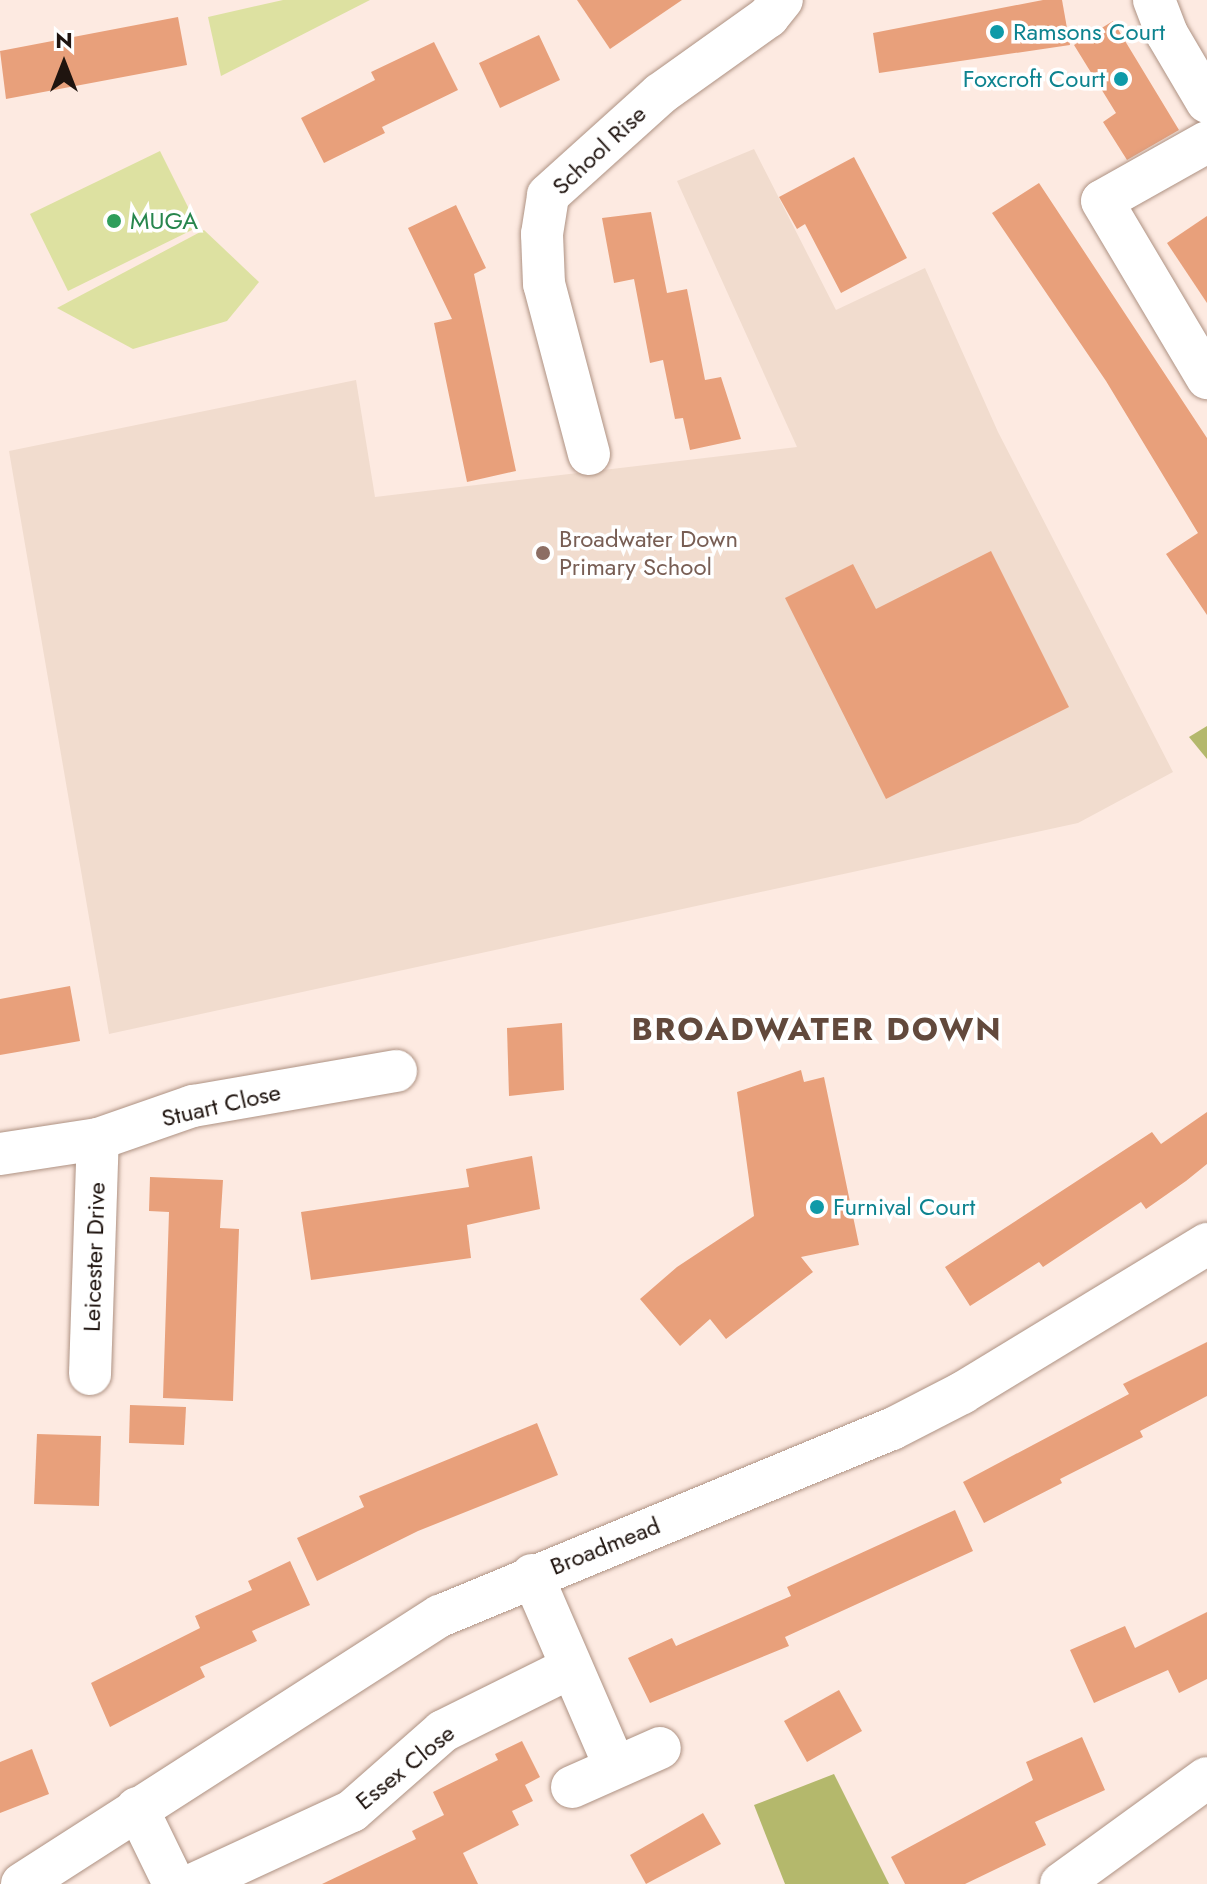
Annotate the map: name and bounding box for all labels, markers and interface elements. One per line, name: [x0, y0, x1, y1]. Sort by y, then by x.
place label: Ramsons Court: [1013, 18, 1165, 46]
marker: Ramsons Court: [988, 23, 1006, 41]
north arrow: [24, 24, 104, 104]
text: N: [55, 24, 73, 56]
place label: Foxcroft Court: [963, 65, 1105, 93]
marker: Foxcroft Court: [1112, 70, 1130, 88]
street label: School Rise: [546, 99, 652, 201]
place label: MUGA: [130, 207, 198, 235]
marker: MUGA: [105, 212, 123, 230]
place label: Broadwater Down Primary School: [559, 525, 738, 581]
marker: Broadwater Down Primary School: [534, 544, 552, 562]
district label: BROADWATER DOWN: [631, 1010, 1003, 1048]
street label: Stuart Close: [159, 1077, 283, 1133]
street label: Leicester Drive: [77, 1182, 111, 1332]
place label: Furnival Court: [833, 1193, 975, 1221]
marker: Furnival Court: [808, 1198, 826, 1216]
street label: Broadmead: [546, 1511, 664, 1581]
street label: Essex Close: [350, 1718, 460, 1816]

